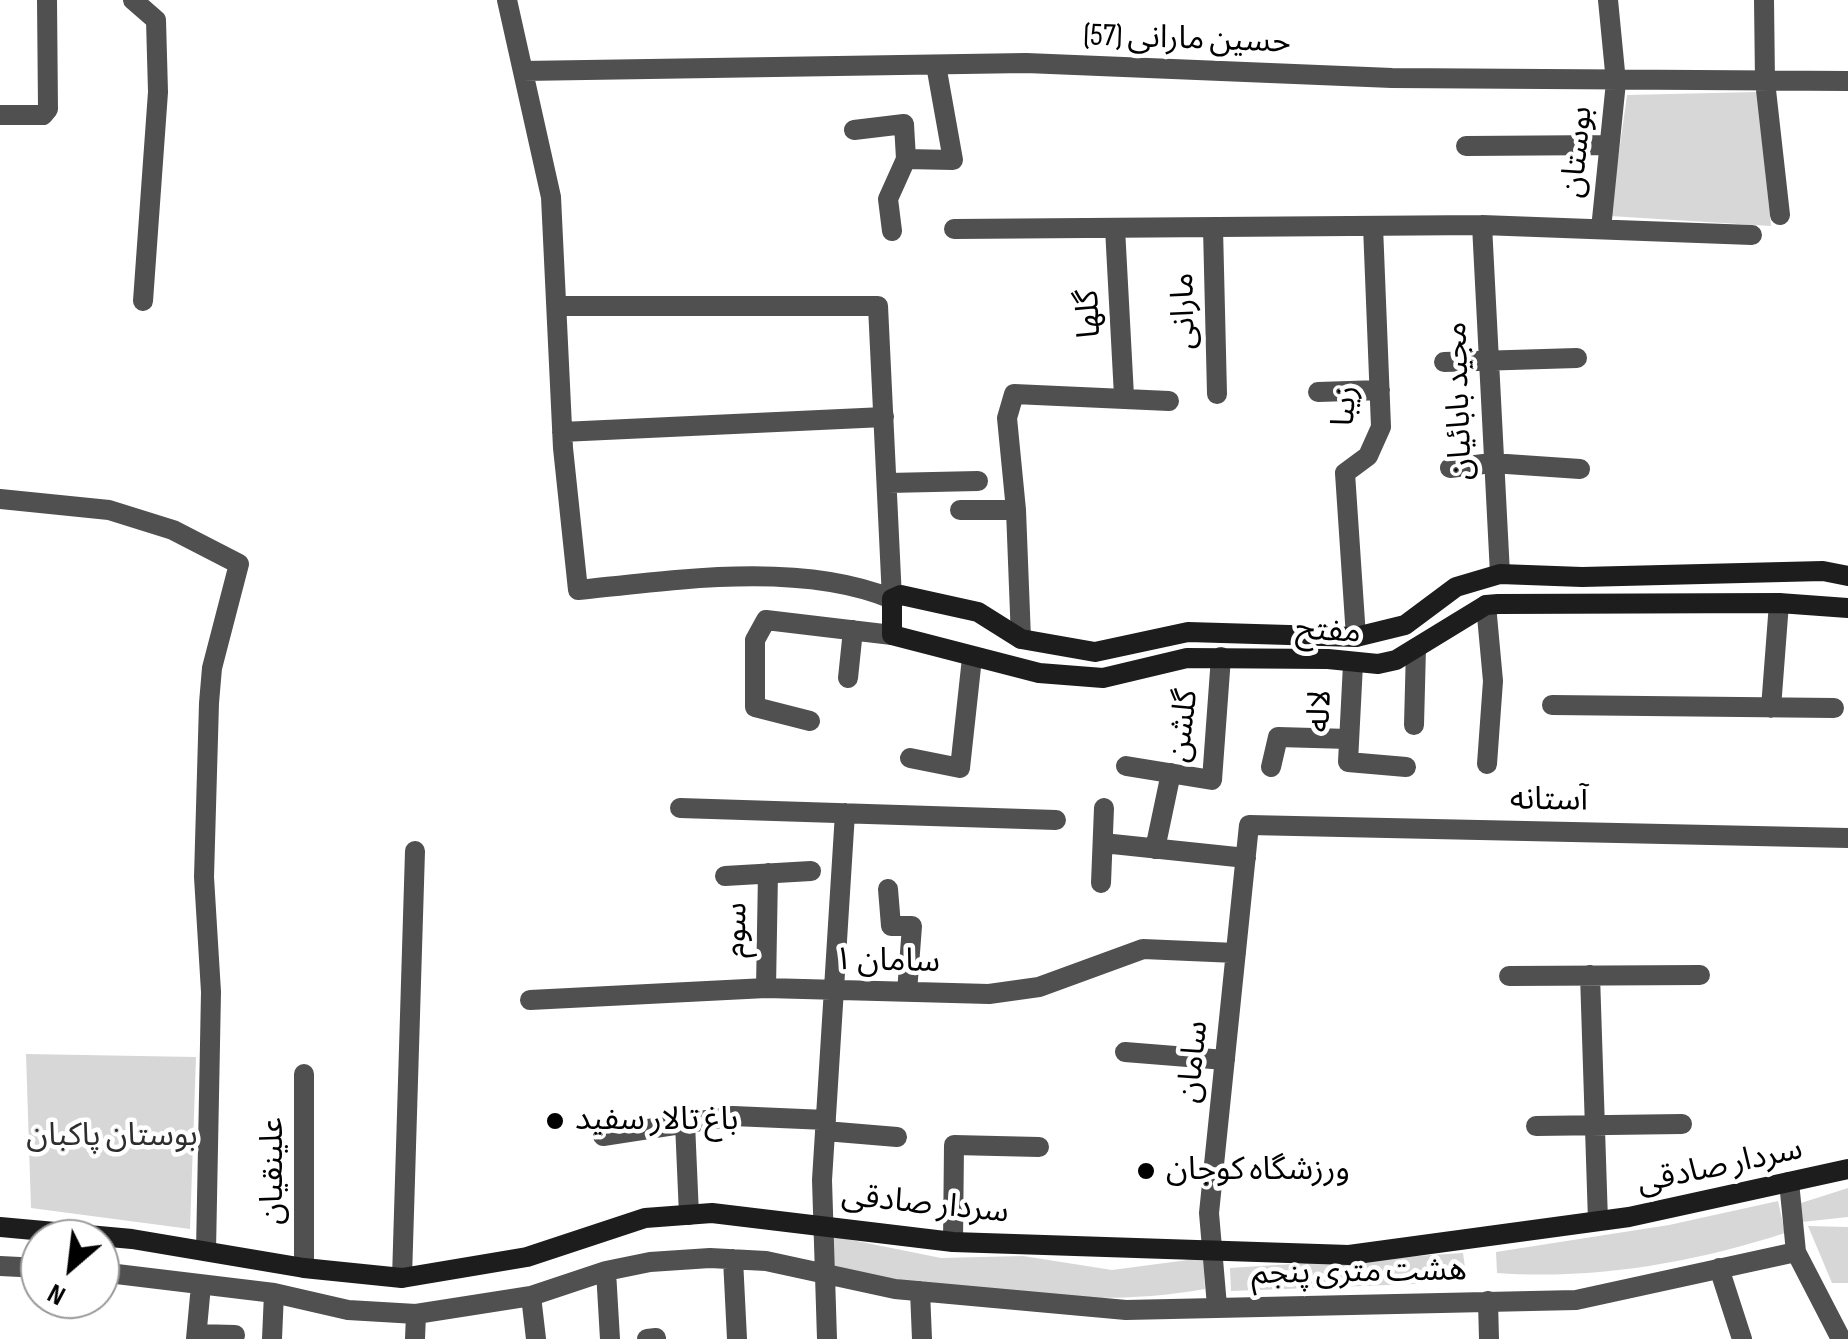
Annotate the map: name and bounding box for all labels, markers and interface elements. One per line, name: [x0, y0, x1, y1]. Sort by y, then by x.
street label: حسین مارانی (57): [1083, 17, 1291, 63]
street label: بوستان: [1554, 104, 1602, 200]
street label: مارانی: [1165, 272, 1205, 350]
street label: گلها: [1070, 289, 1110, 339]
street label: مجید بابائیان: [1438, 321, 1482, 481]
street label: زیبا: [1325, 384, 1367, 428]
street label: مفتح: [1294, 611, 1362, 653]
street label: گلشن: [1160, 687, 1208, 765]
street label: لاله: [1301, 689, 1341, 733]
street label: آستانه: [1510, 781, 1588, 821]
street label: سوم: [717, 902, 757, 958]
street label: سامان ۱: [834, 942, 940, 982]
street label: سامان: [1171, 1019, 1217, 1105]
place label: باغ تالار سفید: [575, 1102, 738, 1140]
marker: باغ تالار سفید: [544, 1110, 566, 1132]
street label: علینقیان: [255, 1117, 293, 1225]
park label: بوستان پاکبان: [26, 1118, 198, 1156]
street label: سردار صادقی: [1634, 1131, 1806, 1203]
place label: ورزشگاه کوجان: [1166, 1152, 1350, 1190]
marker: ورزشگاه کوجان: [1135, 1160, 1157, 1182]
street label: سردار صادقی: [840, 1177, 1010, 1233]
north arrow: [20, 1219, 120, 1319]
street label: هشت متری پنجم: [1251, 1252, 1467, 1294]
text: N: [42, 1276, 71, 1312]

